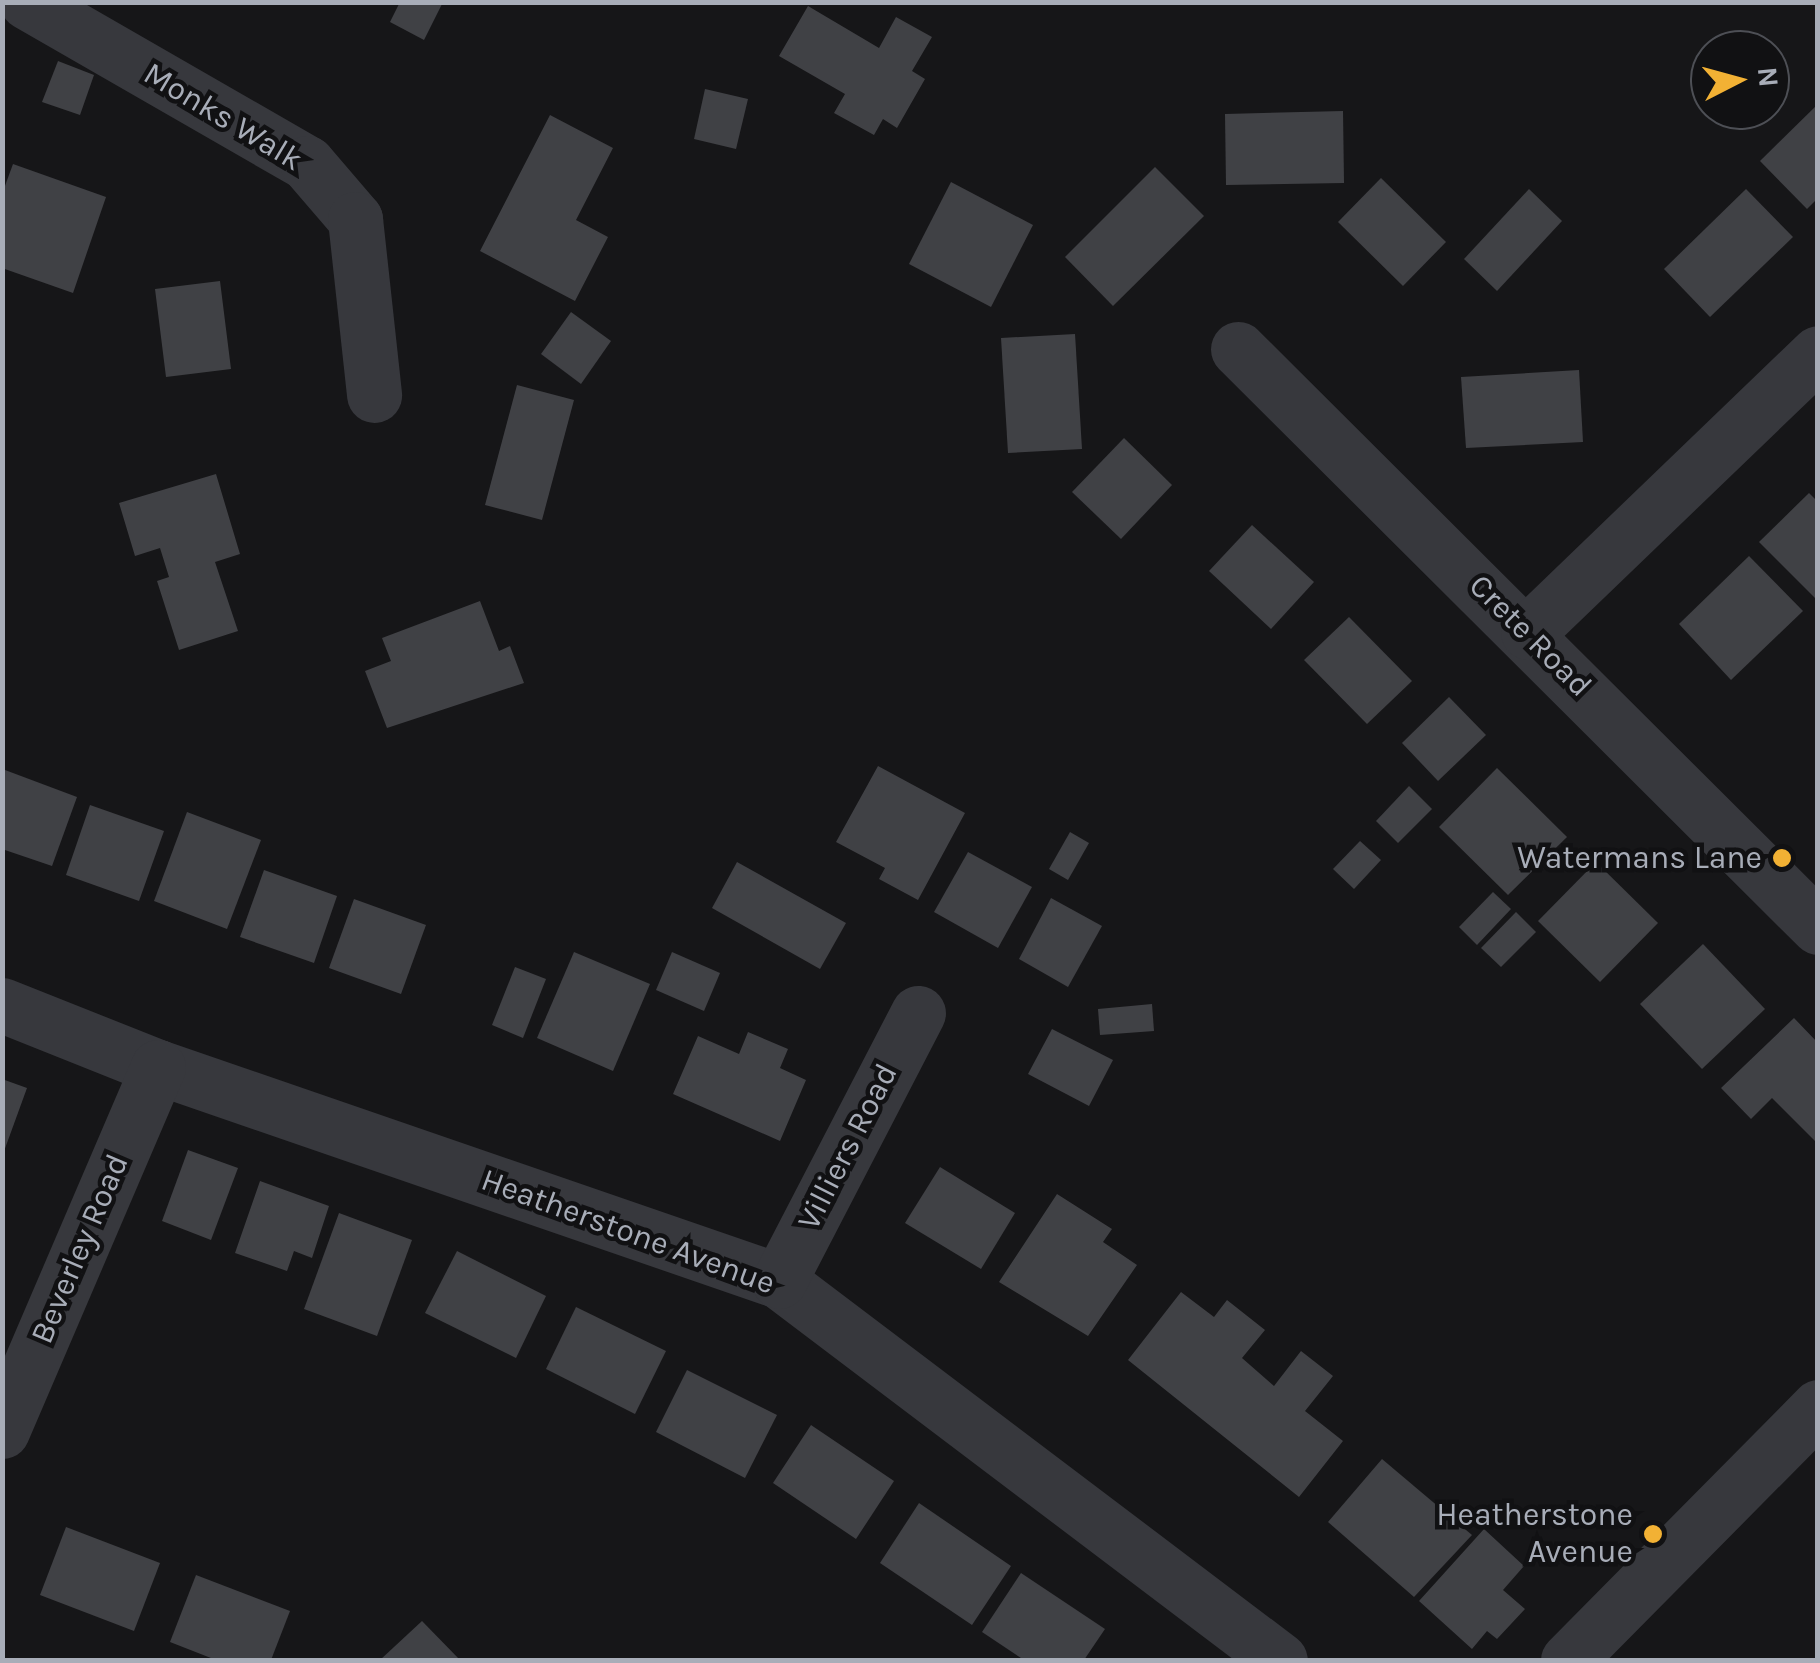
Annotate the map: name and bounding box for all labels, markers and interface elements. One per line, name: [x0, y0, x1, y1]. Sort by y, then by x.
north arrow: [1690, 30, 1790, 130]
street label: Monks Walk: [137, 55, 309, 179]
text: N: [1751, 65, 1786, 89]
street label: Crete Road: [1461, 567, 1599, 705]
place label: Watermans Lane: [1517, 839, 1762, 877]
marker: Watermans Lane: [1771, 847, 1793, 869]
street label: Villiers Road: [790, 1058, 906, 1236]
street label: Beverley Road: [23, 1149, 137, 1349]
street label: Heatherstone Avenue: [476, 1161, 780, 1303]
place label: Heatherstone Avenue: [1436, 1497, 1633, 1572]
marker: Heatherstone Avenue: [1642, 1523, 1664, 1545]

